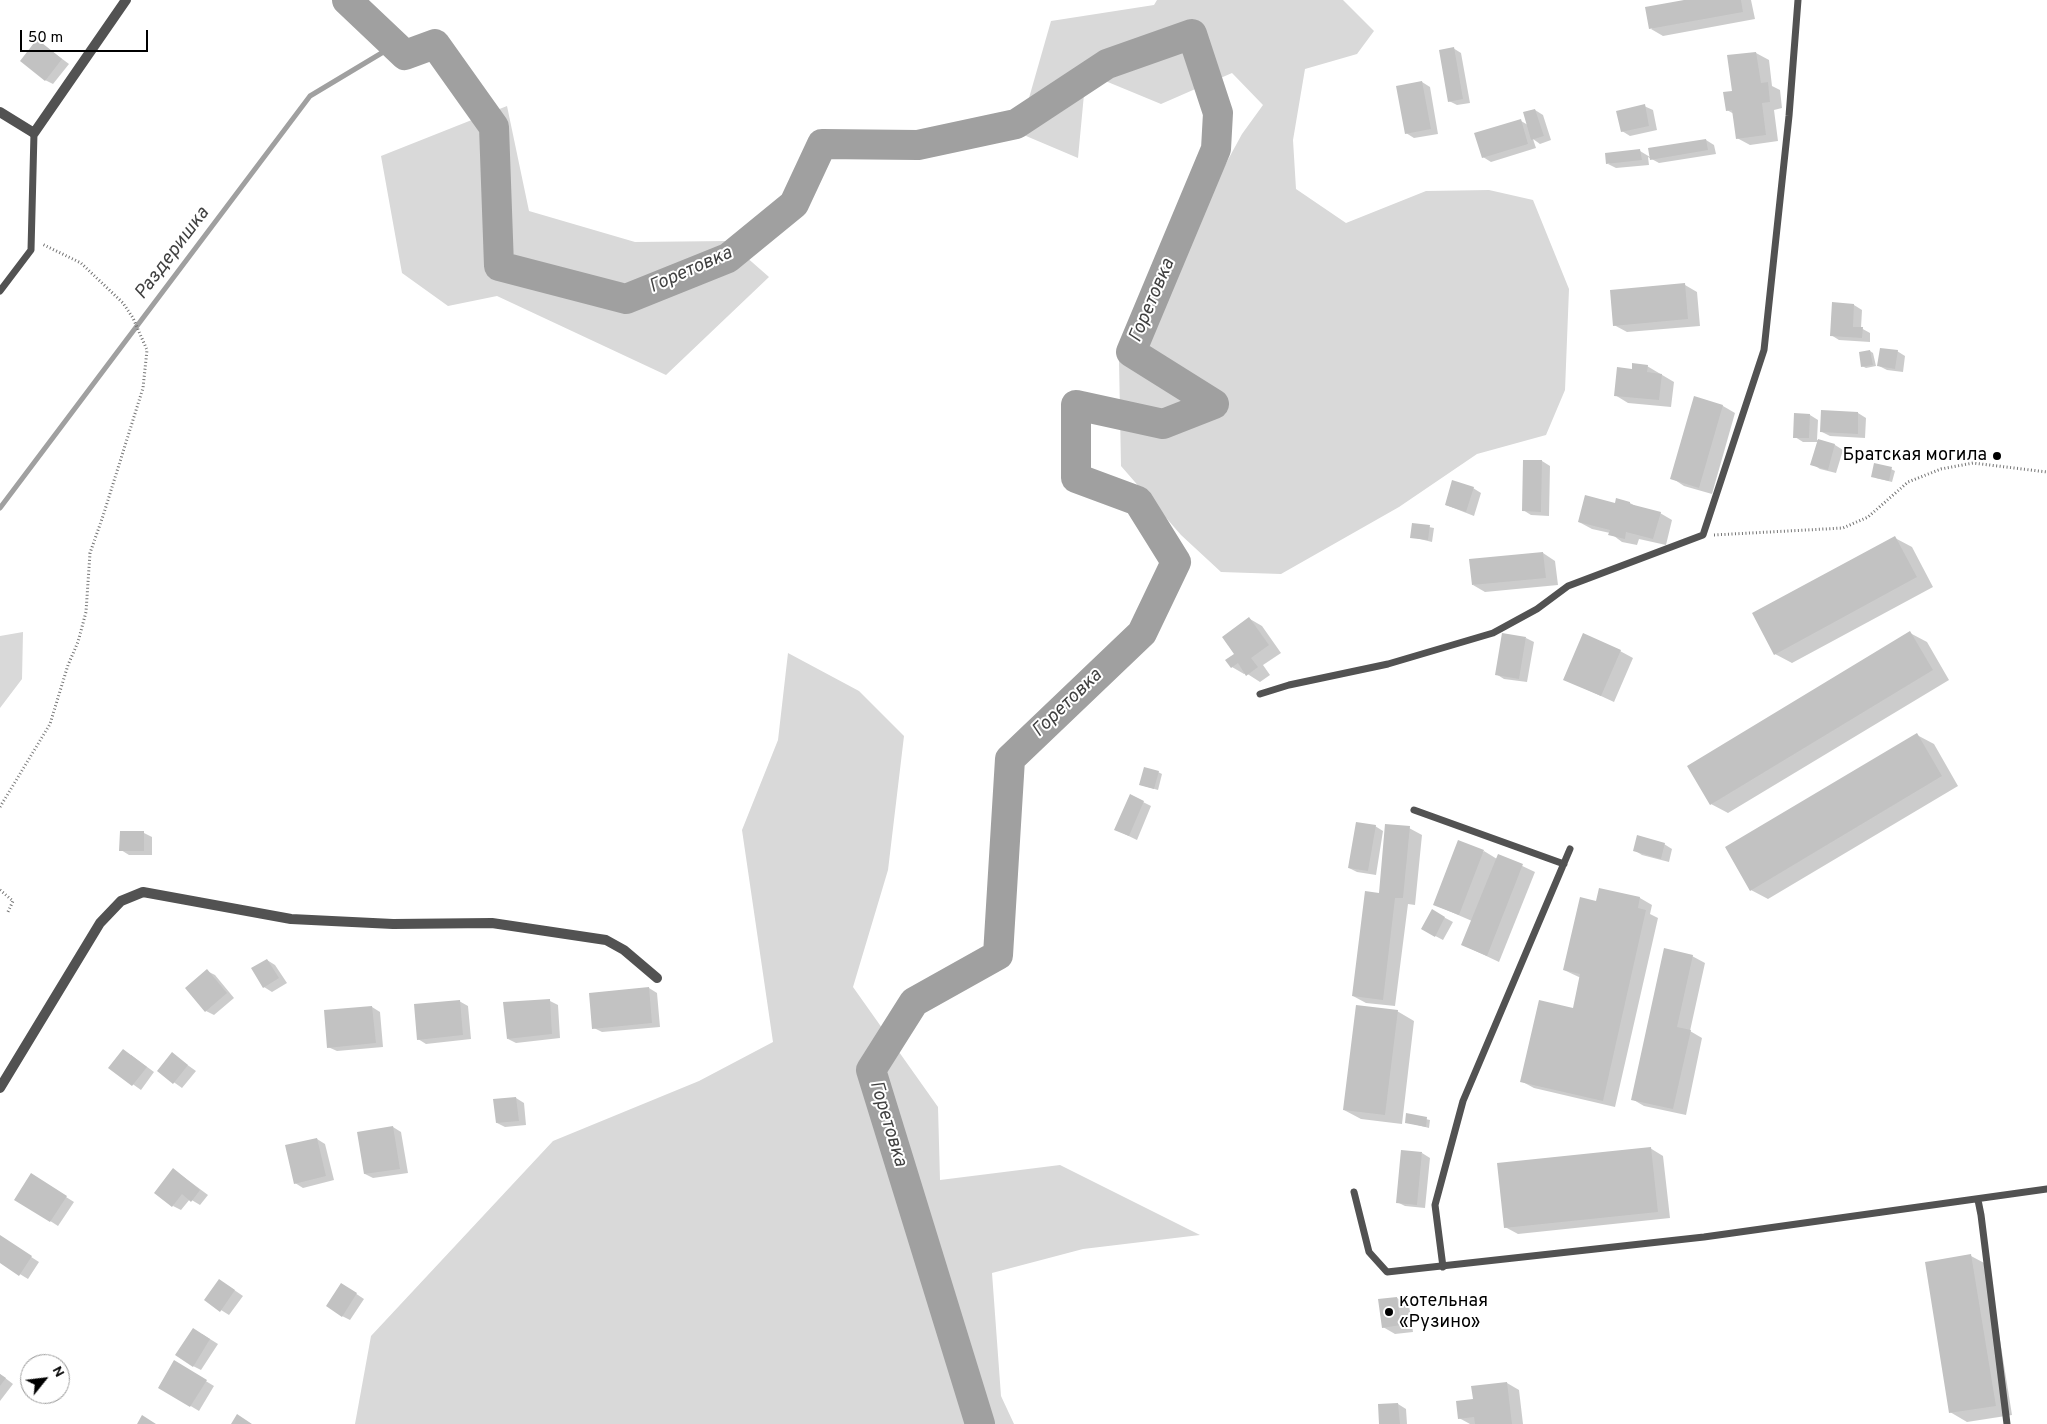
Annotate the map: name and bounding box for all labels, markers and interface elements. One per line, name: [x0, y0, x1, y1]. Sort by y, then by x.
scale bar: [22, 20, 150, 52]
text: 50 m: [28, 29, 63, 48]
water label: Раздеришка: [131, 203, 215, 305]
water label: Горетовка: [646, 243, 736, 299]
water label: Горетовка: [1125, 256, 1181, 346]
place label: Братская могила: [1843, 445, 1987, 467]
marker: Братская могила: [1991, 450, 2003, 462]
water label: Горетовка: [1028, 665, 1108, 743]
water label: Горетовка: [863, 1078, 911, 1170]
place label: котельная «Рузино»: [1399, 1291, 1488, 1334]
marker: котельная «Рузино»: [1383, 1306, 1395, 1318]
north arrow: [20, 1354, 70, 1404]
text: N: [48, 1363, 68, 1380]

